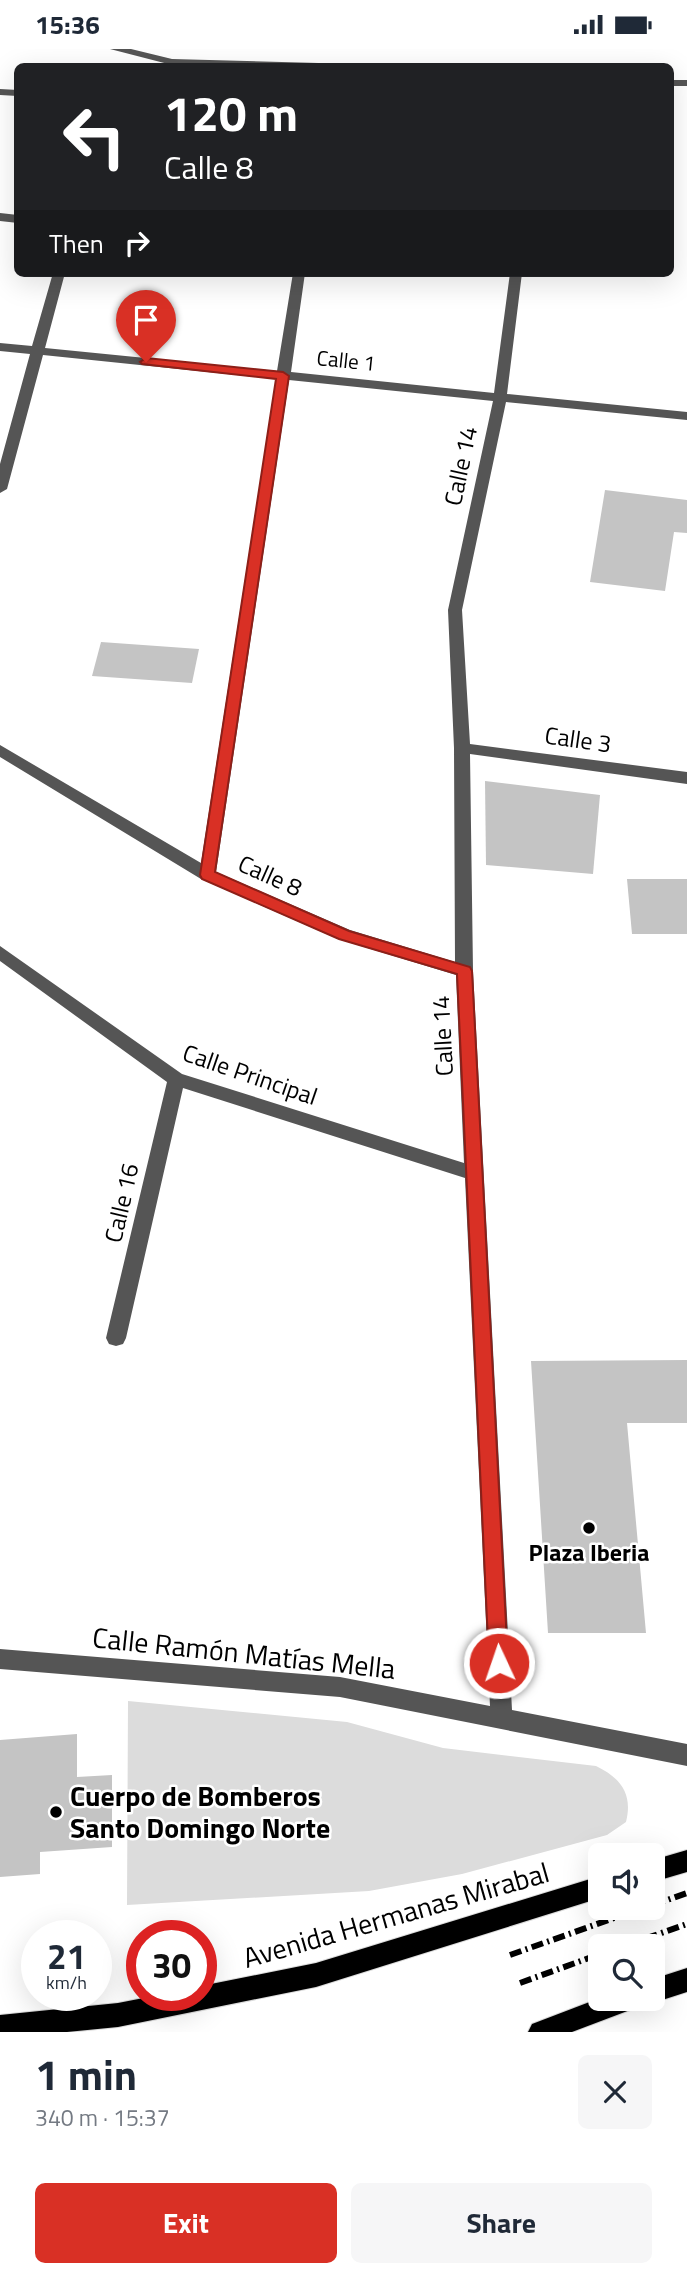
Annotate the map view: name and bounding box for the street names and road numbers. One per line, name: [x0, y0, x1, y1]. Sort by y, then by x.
street label: Calle 1: [315, 341, 377, 379]
street label: Calle 14: [434, 423, 486, 509]
street label: Calle 3: [542, 717, 614, 761]
street label: Calle 8: [232, 845, 308, 905]
street label: Calle 14: [422, 995, 462, 1077]
street label: Calle Principal: [178, 1034, 322, 1114]
street label: Calle 16: [94, 1160, 148, 1246]
street label: Calle Ramón Matías Mella: [90, 1615, 398, 1690]
street label: Avenida Hermanas Mirabal: [238, 1850, 554, 1979]

